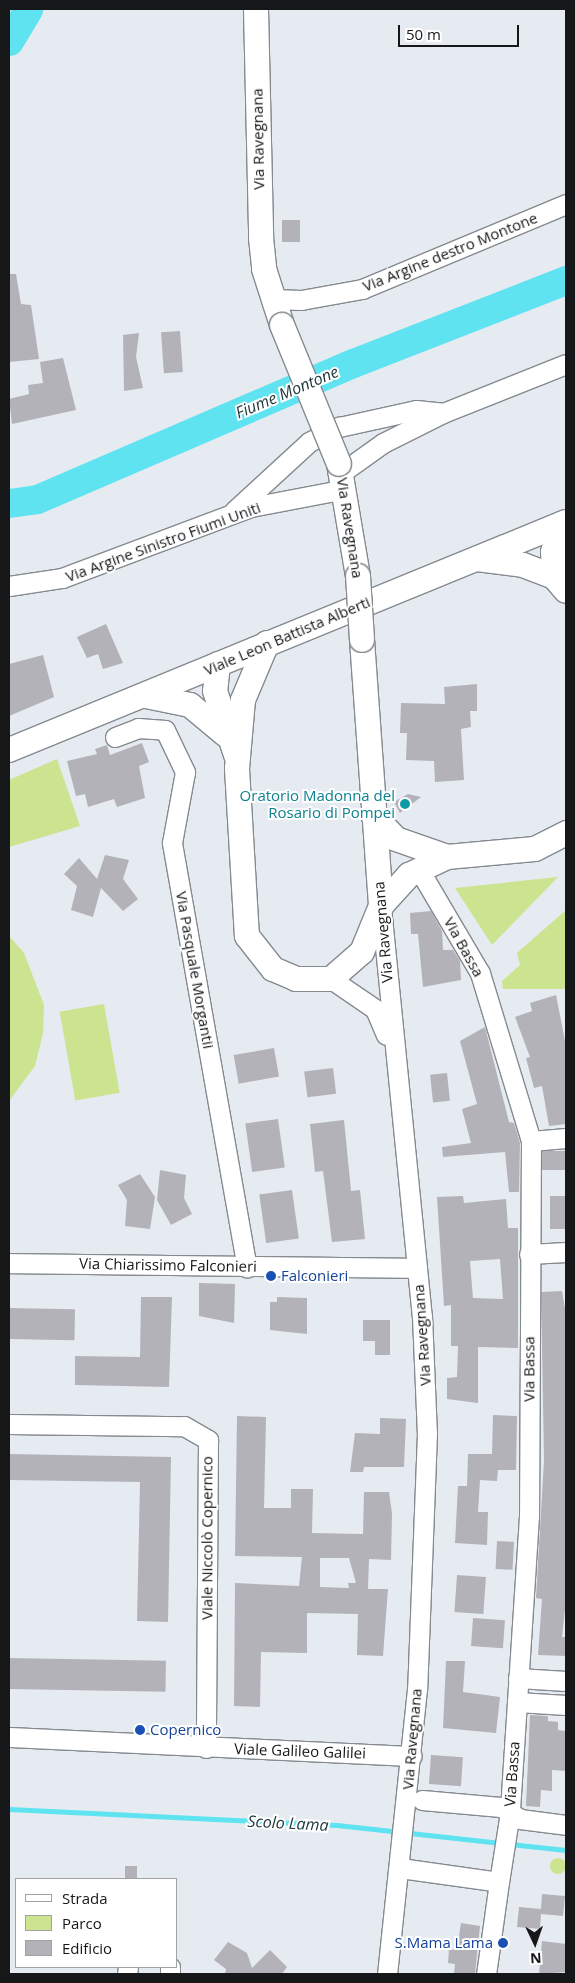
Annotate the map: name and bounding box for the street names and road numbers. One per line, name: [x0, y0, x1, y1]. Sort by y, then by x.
street label: Via Ravegnana: [248, 88, 268, 190]
street label: Via Argine destro Montone: [360, 209, 540, 295]
street label: Via Ravegnana: [333, 476, 367, 580]
street label: Via Argine Sinistro Fiumi Uniti: [63, 498, 263, 586]
street label: Viale Leon Battista Alberti: [201, 593, 373, 679]
street label: Via Ravegnana: [370, 881, 396, 983]
street label: Via Pasquale Morgantii: [172, 890, 218, 1050]
street label: Via Bassa: [440, 914, 488, 980]
street label: Via Chiarissimo Falconieri: [79, 1254, 257, 1276]
street label: Via Ravegnana: [409, 1284, 435, 1386]
street label: Via Bassa: [520, 1336, 538, 1402]
street label: Viale Niccolò Copernico: [198, 1456, 216, 1620]
street label: Via Ravegnana: [399, 1688, 425, 1790]
street label: Viale Galileo Galilei: [234, 1740, 366, 1762]
street label: Via Bassa: [501, 1741, 523, 1807]

